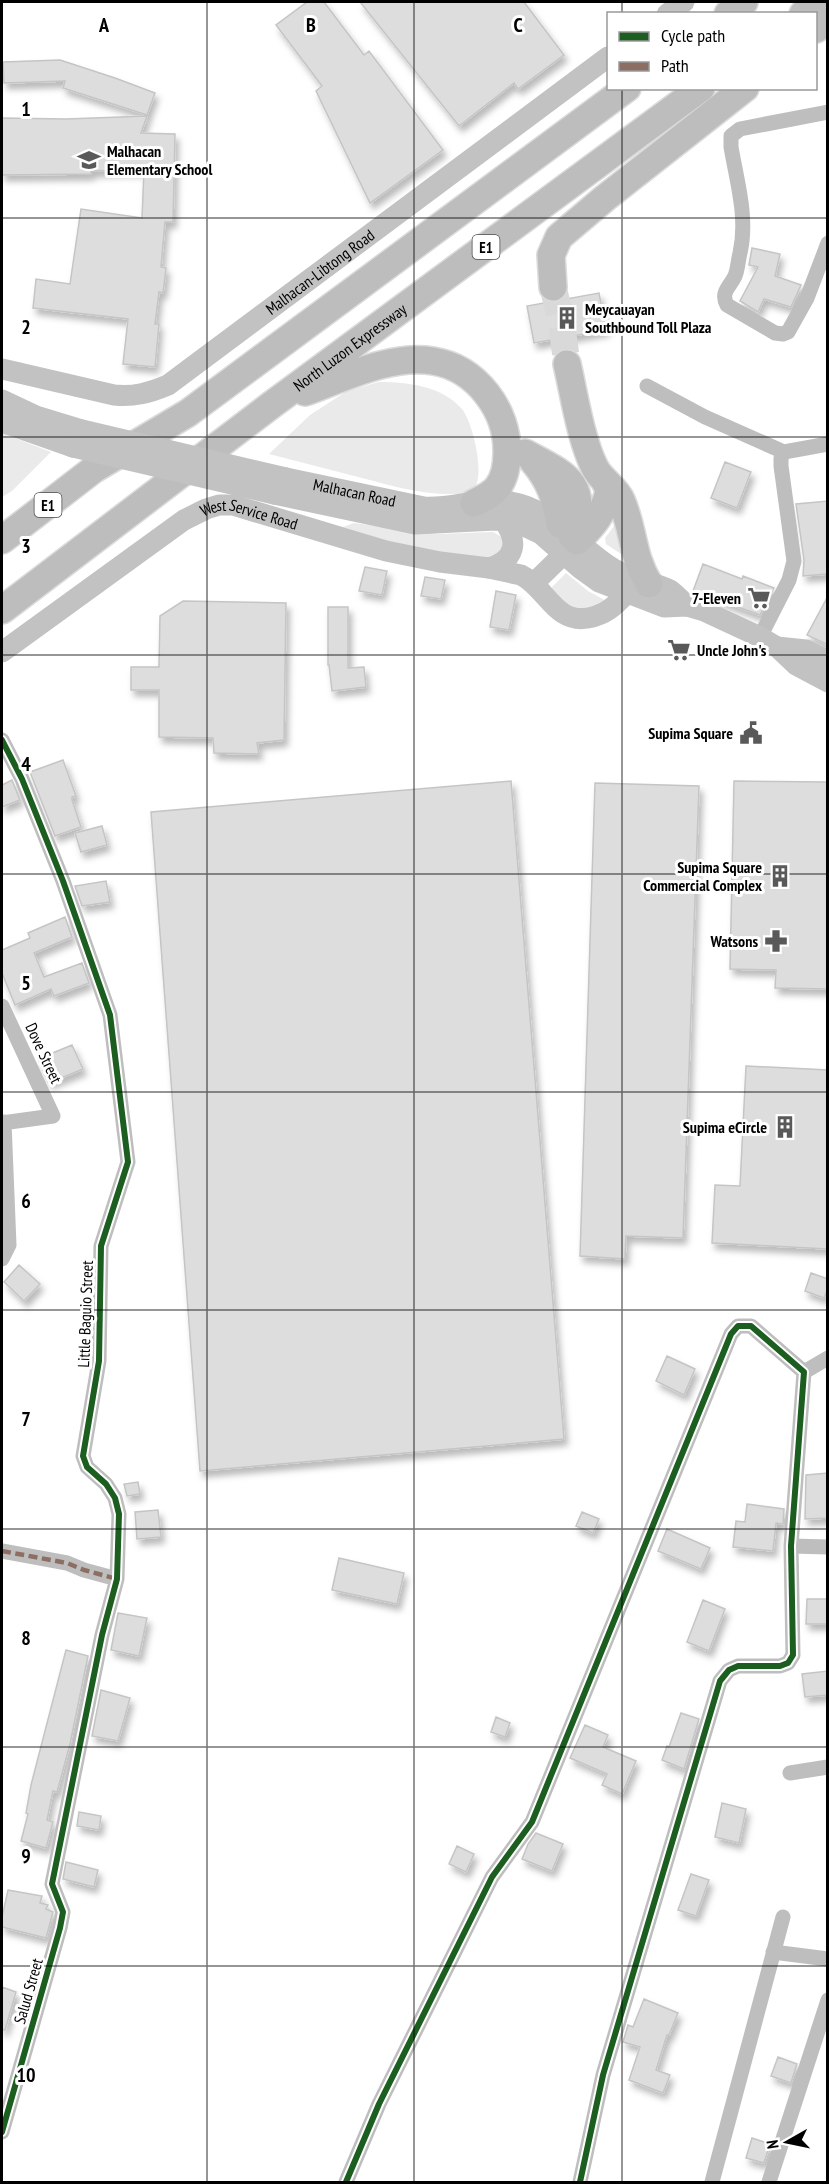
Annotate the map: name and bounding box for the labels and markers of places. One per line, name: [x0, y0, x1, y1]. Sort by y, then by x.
place label: Malhacan Elementary School: [107, 141, 212, 179]
school or university icon: Malhacan Elementary School: [76, 147, 102, 173]
place label: Meycauayan Southbound Toll Plaza: [585, 299, 712, 337]
building icon: Meycauayan Southbound Toll Plaza: [554, 305, 580, 331]
supermarket icon: 7-Eleven: [746, 585, 772, 611]
place label: 7-Eleven: [692, 588, 741, 608]
supermarket icon: Uncle John's: [666, 637, 692, 663]
place label: Uncle John's: [697, 640, 767, 660]
public building icon: Supima Square: [738, 720, 764, 746]
place label: Supima Square: [648, 723, 733, 743]
place label: Supima Square Commercial Complex: [643, 857, 762, 895]
building icon: Supima Square Commercial Complex: [767, 863, 793, 889]
pharmacy icon: Watsons: [763, 928, 789, 954]
place label: Watsons: [709, 931, 758, 951]
building icon: Supima eCircle: [772, 1114, 798, 1140]
place label: Supima eCircle: [683, 1117, 767, 1137]

